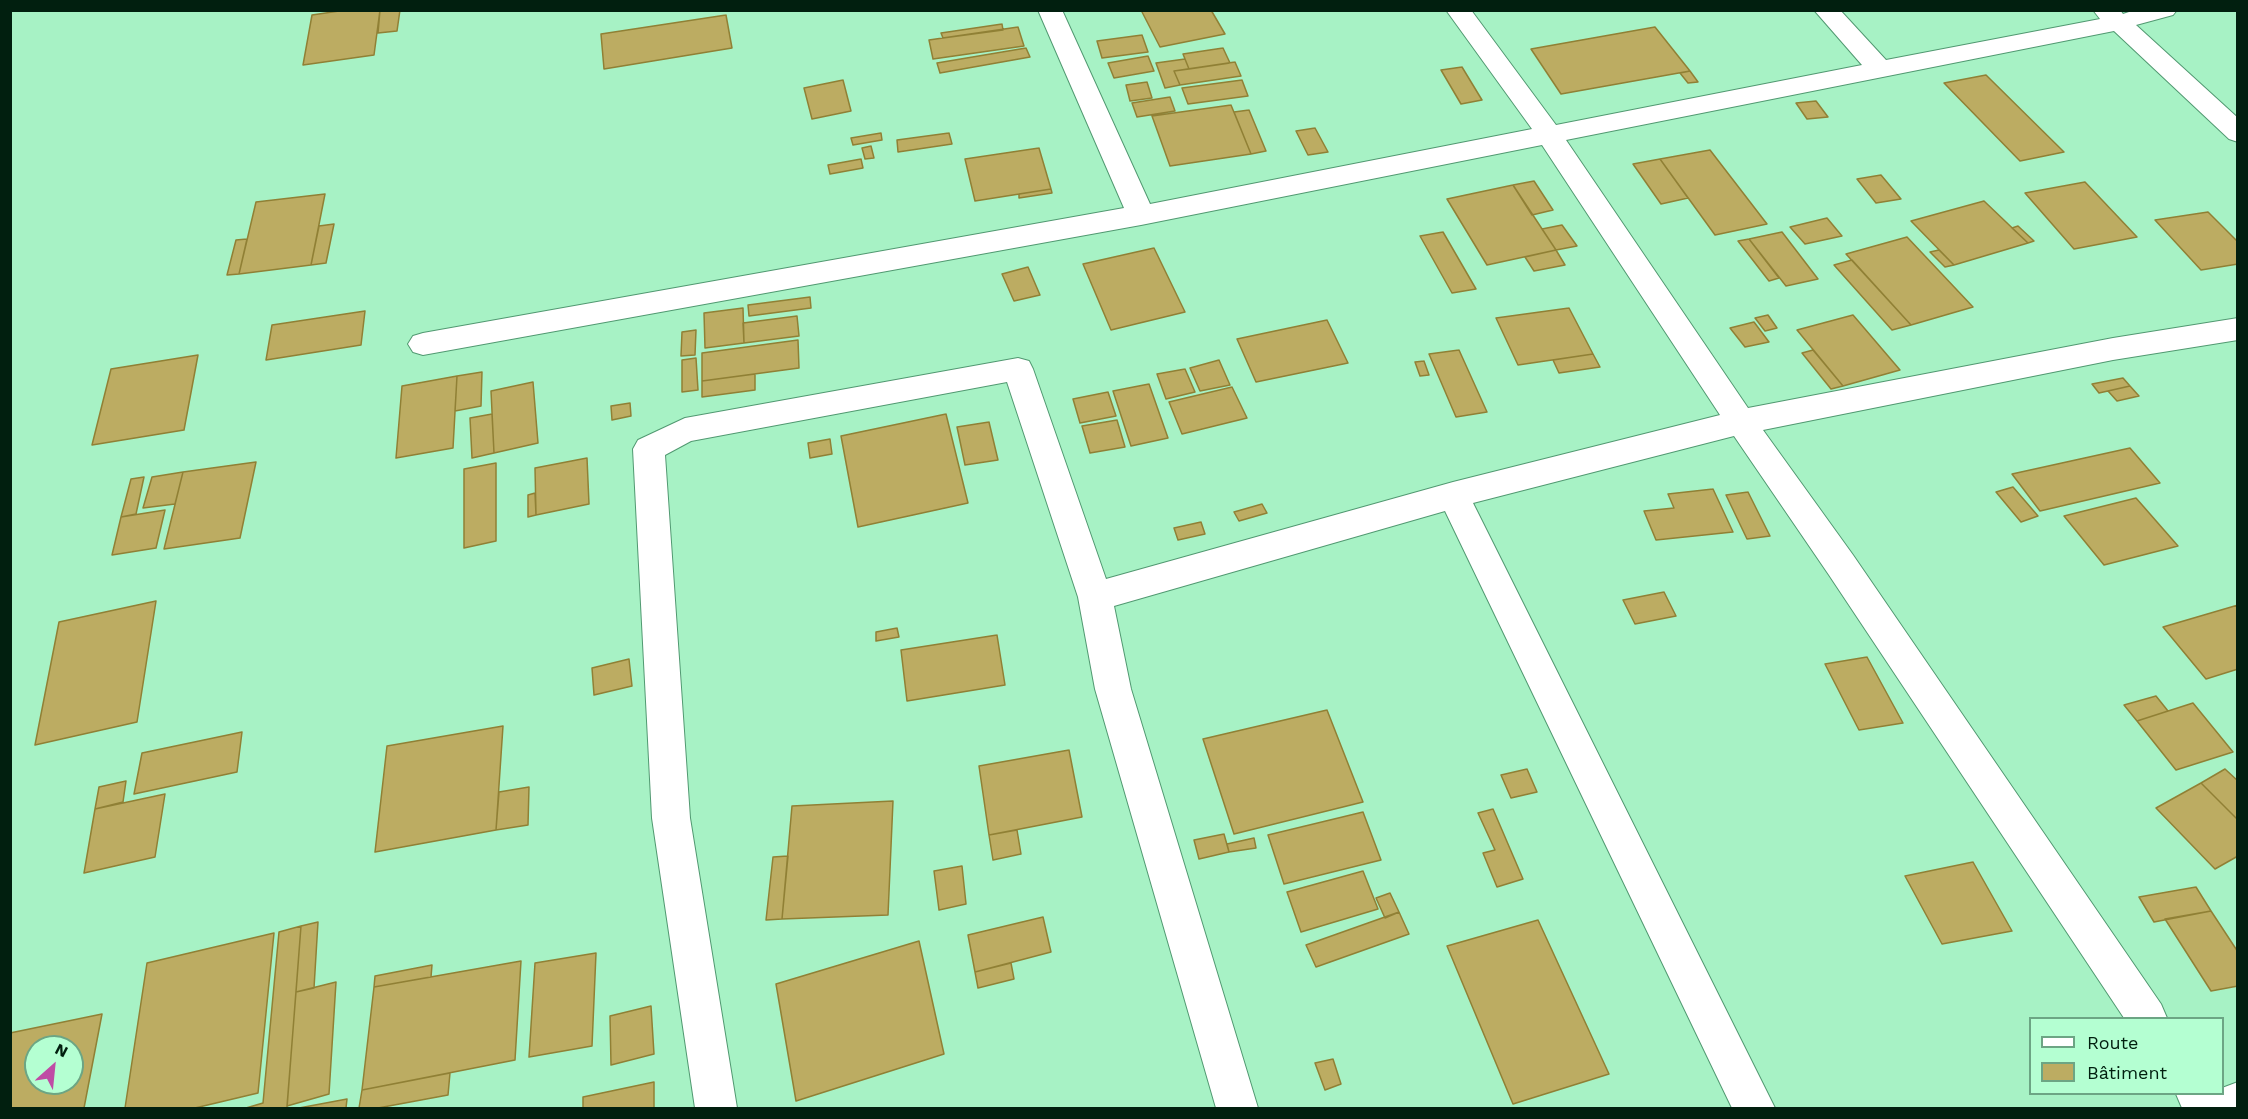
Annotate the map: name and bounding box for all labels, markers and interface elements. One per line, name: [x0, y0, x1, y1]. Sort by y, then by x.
legend: [2029, 1017, 2224, 1095]
text: Route: [2087, 1032, 2139, 1053]
north arrow: [24, 1035, 84, 1095]
text: N: [52, 1039, 71, 1061]
text: Bâtiment: [2087, 1062, 2167, 1083]

